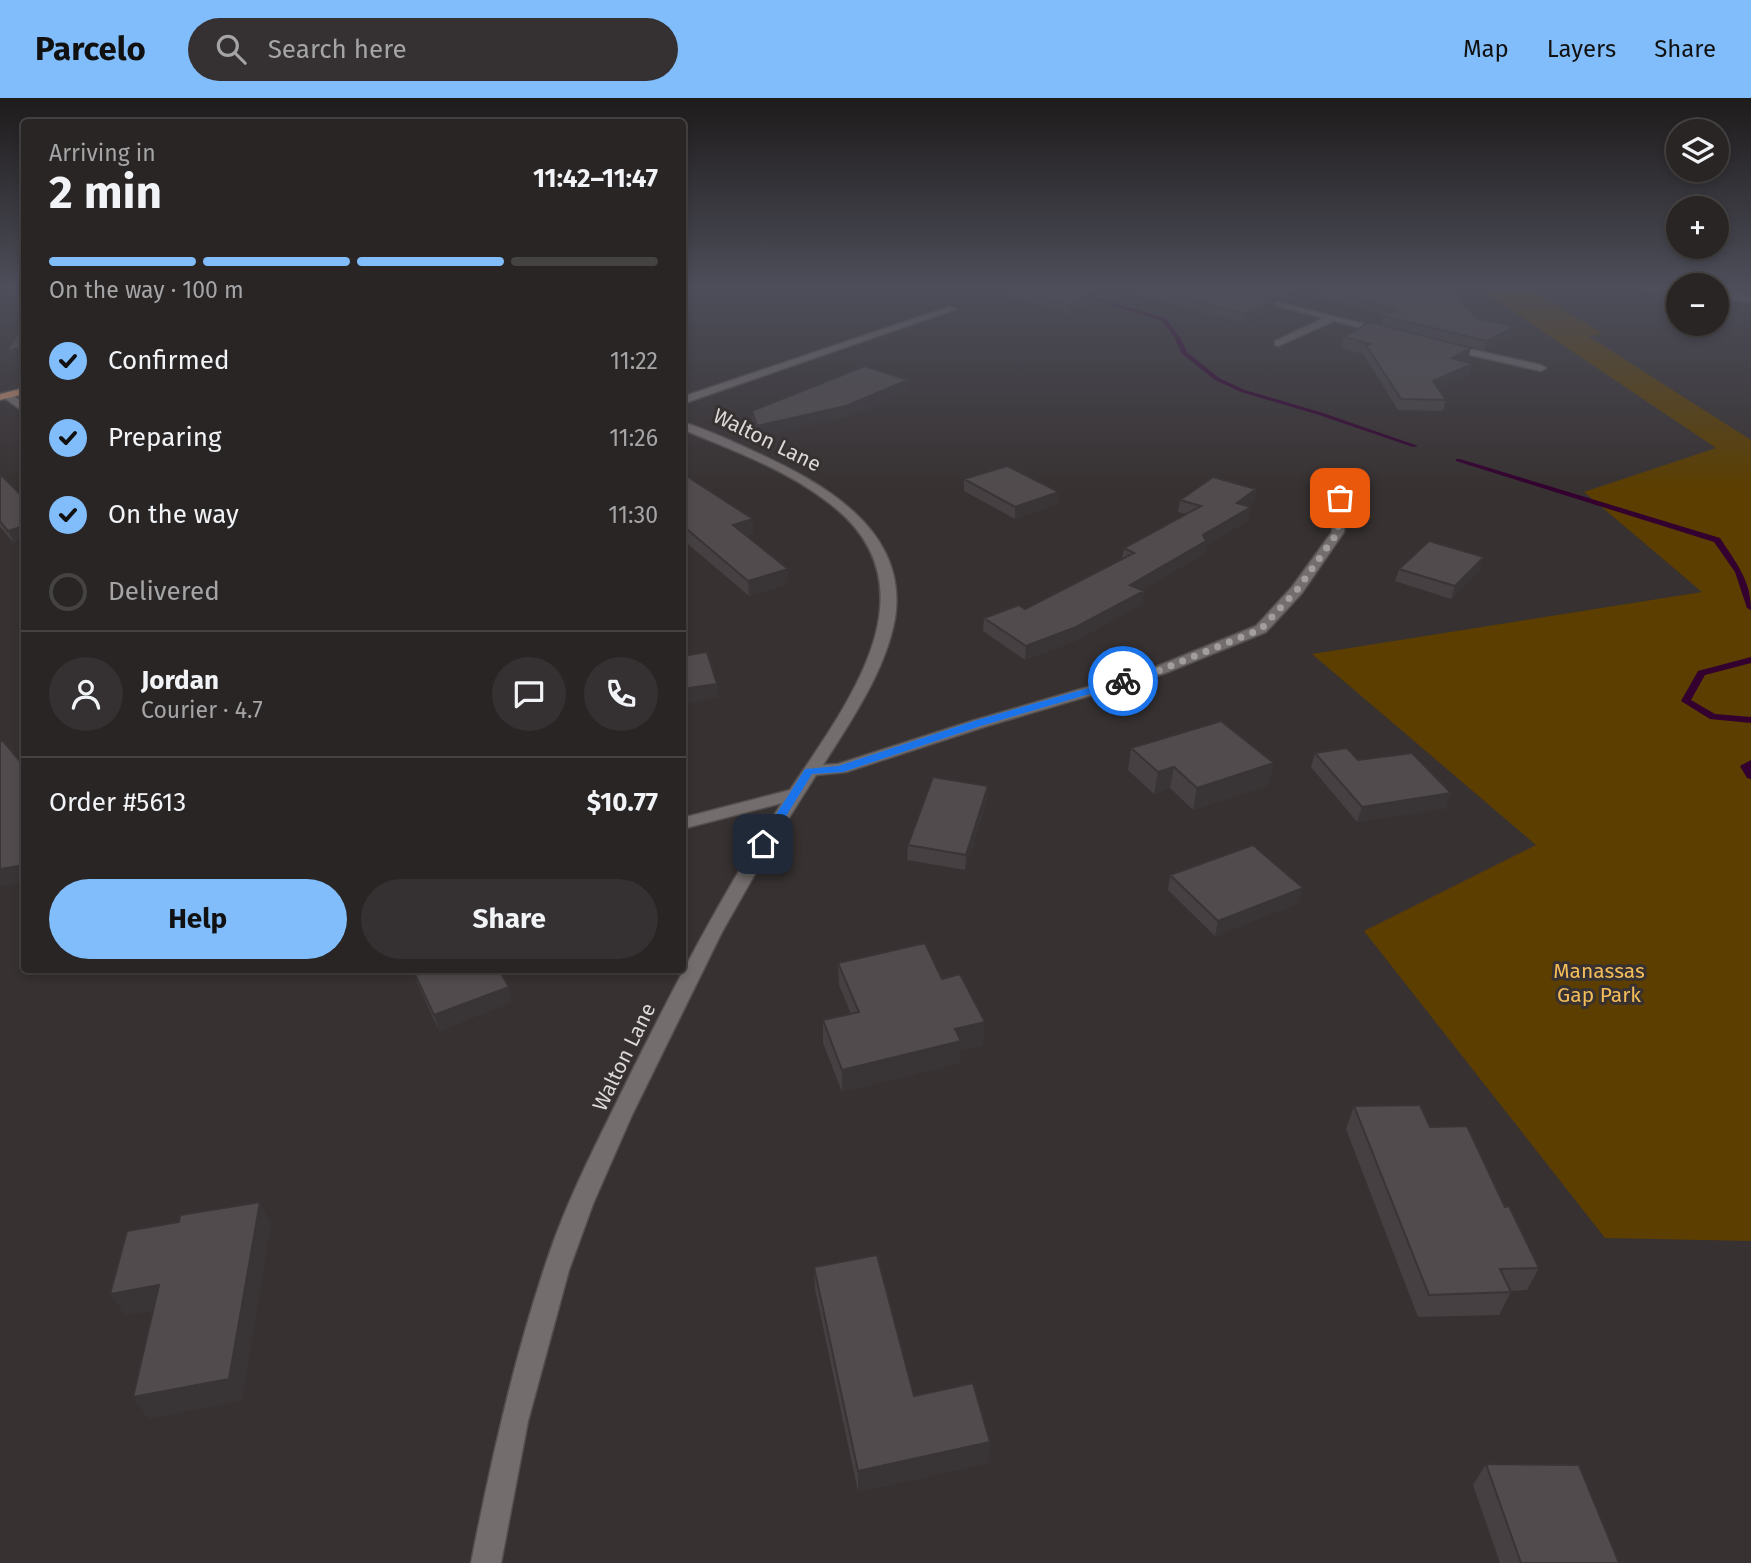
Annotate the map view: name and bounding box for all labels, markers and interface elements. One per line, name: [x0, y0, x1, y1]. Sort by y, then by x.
search box: [188, 18, 678, 81]
text: Parcelo: [35, 29, 146, 69]
icon: search: [212, 30, 250, 68]
text: Search here: [268, 34, 407, 65]
text: Map: [1463, 35, 1509, 63]
text: Layers: [1547, 35, 1616, 63]
text: Share: [1654, 35, 1716, 63]
map controls: [1666, 119, 1729, 336]
button: layers: [1666, 119, 1729, 182]
text: Arriving in: [49, 139, 156, 167]
text: 11:42–11:47: [533, 163, 658, 194]
text: 2 min: [49, 165, 162, 220]
button: +: [1666, 196, 1729, 259]
button: −: [1666, 273, 1729, 336]
text: On the way · 100 m: [49, 276, 244, 304]
icon: check: [49, 342, 87, 380]
text: Confirmed: [108, 345, 229, 376]
text: 11:22: [610, 347, 658, 375]
street label: Walton Lane: [709, 403, 825, 477]
icon: check: [49, 419, 87, 457]
text: Preparing: [108, 422, 221, 453]
text: 11:26: [609, 424, 658, 452]
pin: [1310, 468, 1370, 528]
icon: bag: [1321, 479, 1359, 517]
icon: check: [49, 496, 87, 534]
text: On the way: [108, 499, 239, 530]
text: 11:30: [608, 501, 658, 529]
text: Delivered: [108, 576, 220, 607]
courier: [1088, 646, 1158, 716]
button: person: [49, 657, 123, 731]
button: chat: [492, 657, 566, 731]
button: phone: [584, 657, 658, 731]
icon: bike: [1104, 662, 1142, 700]
text: Jordan: [141, 665, 219, 696]
text: Courier · 4.7: [141, 696, 263, 724]
text: Order #5613: [49, 787, 186, 818]
text: $10.77: [587, 787, 658, 818]
pin: [733, 814, 793, 874]
icon: home: [744, 825, 782, 863]
button: Help: [49, 879, 347, 959]
button: Share: [361, 879, 658, 959]
park label: Manassas Gap Park: [1553, 958, 1645, 1008]
street label: Walton Lane: [587, 999, 661, 1115]

